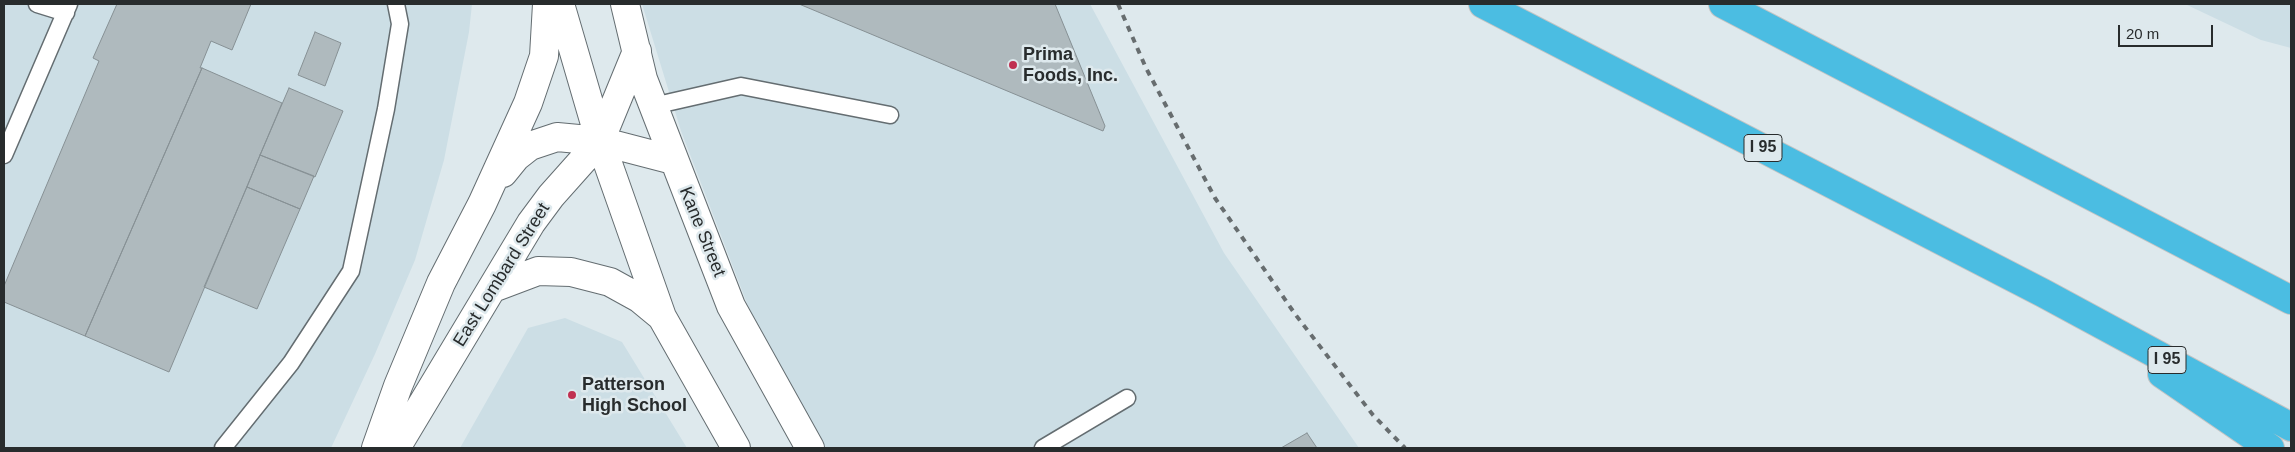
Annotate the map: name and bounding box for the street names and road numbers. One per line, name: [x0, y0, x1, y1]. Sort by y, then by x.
road number: I 95: [1744, 134, 1782, 162]
street label: Kane Street: [674, 184, 730, 280]
street label: East Lombard Street: [449, 199, 555, 351]
road number: I 95: [2148, 346, 2186, 374]

